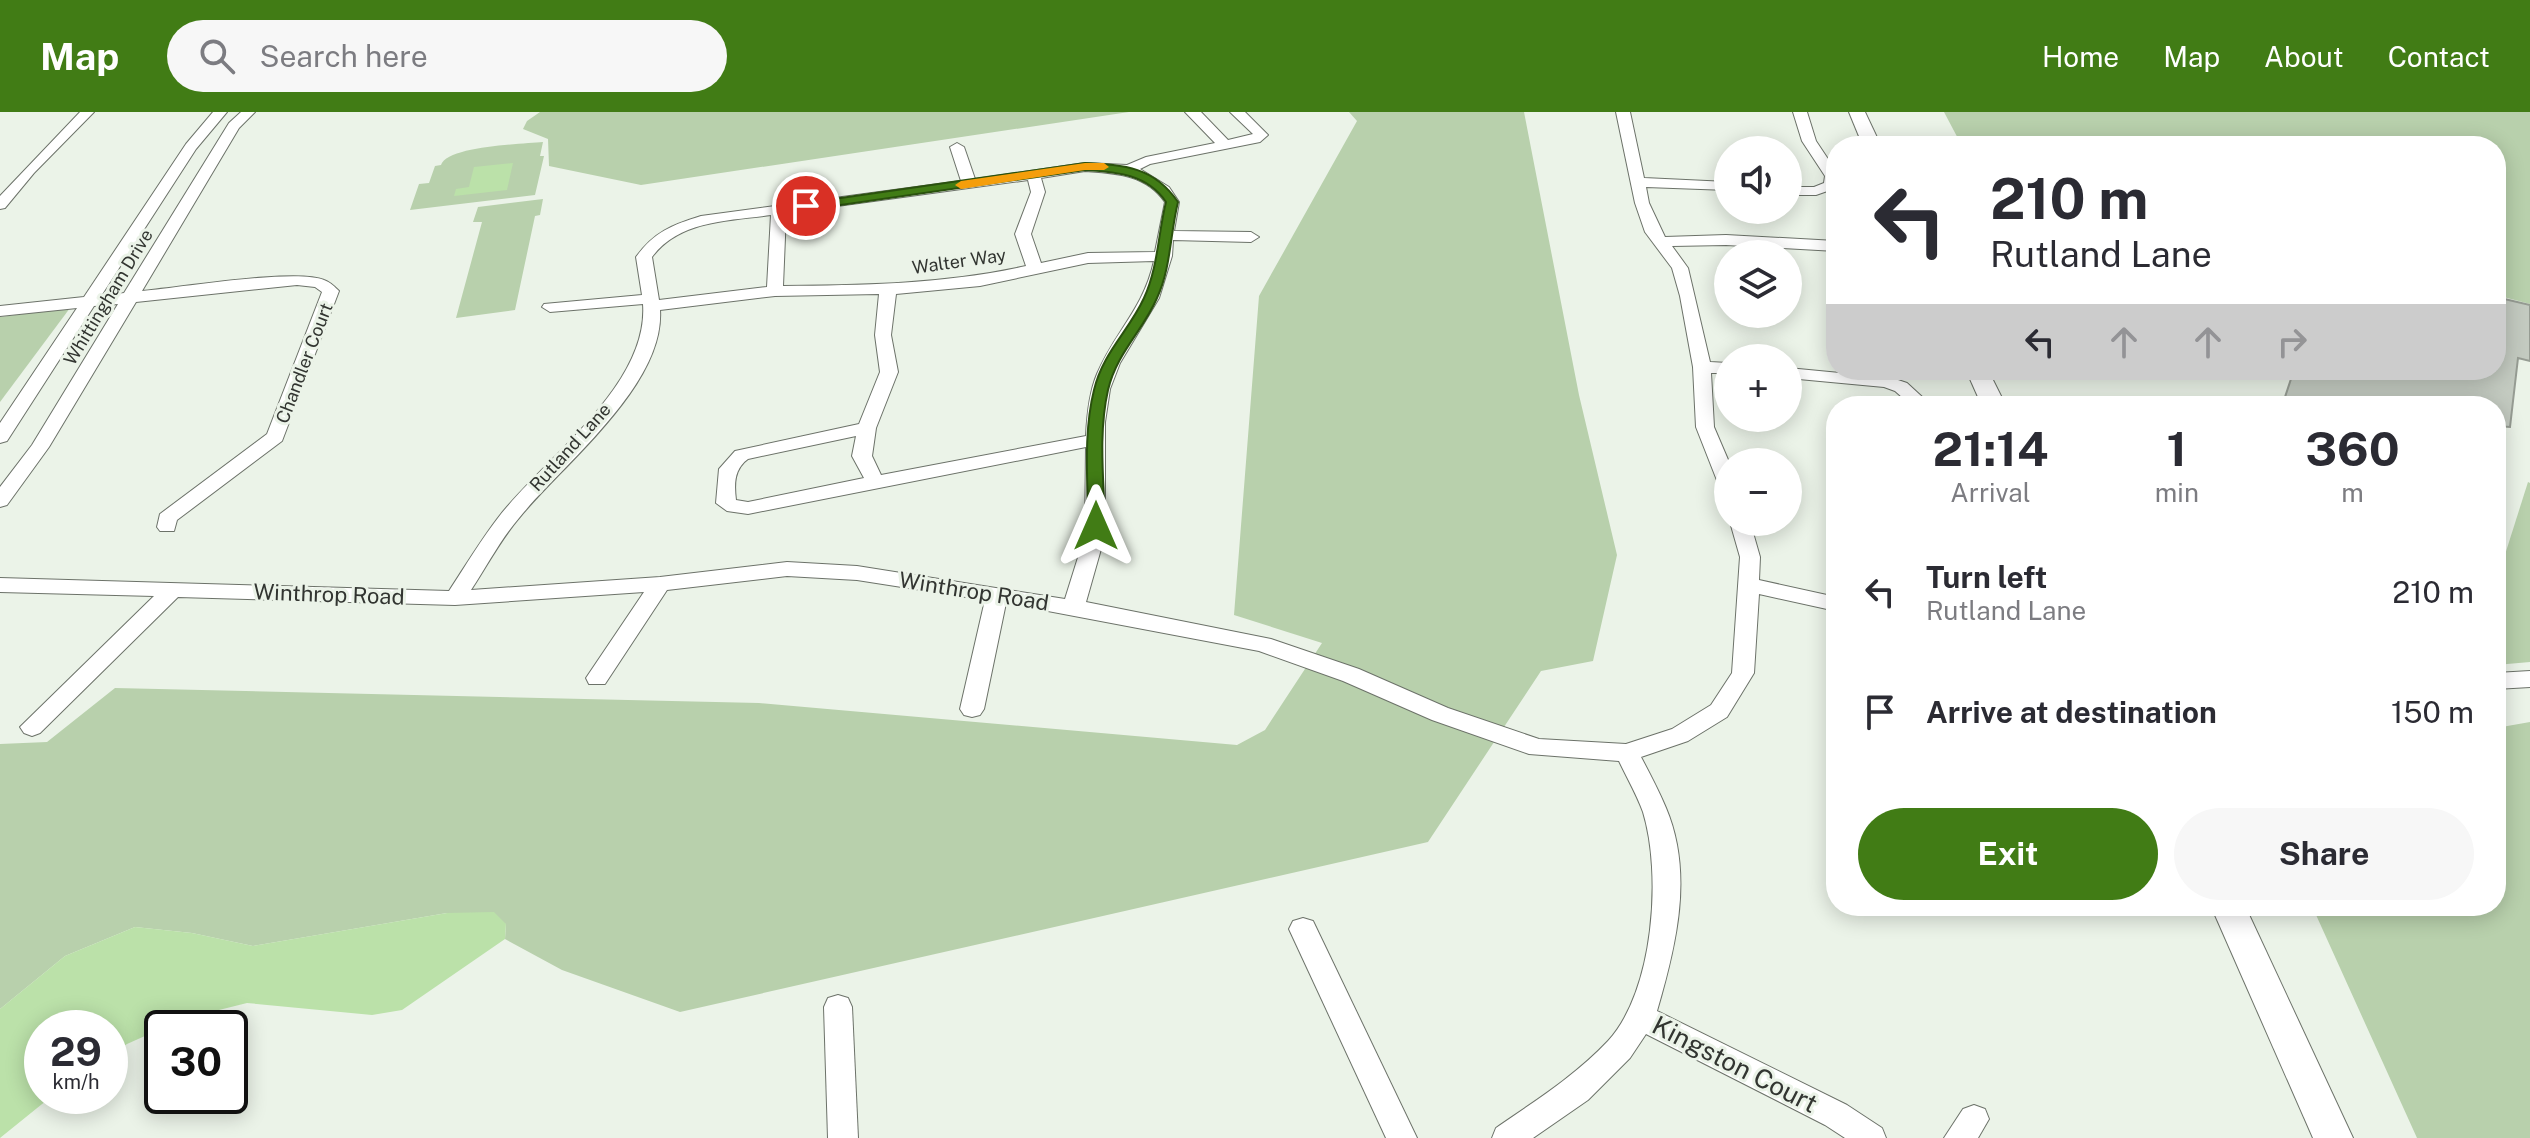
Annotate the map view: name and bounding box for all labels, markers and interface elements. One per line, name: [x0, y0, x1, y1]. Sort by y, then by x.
search box: [167, 20, 727, 92]
text: Map: [40, 34, 119, 79]
icon: search: [195, 34, 239, 78]
text: Search here: [259, 38, 428, 74]
text: Home: [2042, 40, 2119, 73]
text: Map: [2163, 40, 2220, 73]
text: About: [2264, 40, 2344, 73]
text: Contact: [2388, 40, 2490, 73]
map controls: [1714, 136, 1802, 536]
button: sound: [1714, 136, 1802, 224]
text: 210 m: [1990, 166, 2148, 232]
icon: left: [1858, 168, 1962, 272]
pin: [772, 172, 840, 240]
icon: arrive: [784, 184, 828, 228]
street label: Whittingham Drive: [59, 225, 157, 369]
text: Rutland Lane: [1990, 233, 2212, 275]
button: layers: [1714, 240, 1802, 328]
street label: Walter Way: [911, 244, 1008, 278]
street label: Chandler Court: [271, 300, 337, 426]
icon: left: [2018, 320, 2062, 364]
icon: ahead: [2102, 320, 2146, 364]
icon: ahead: [2186, 320, 2230, 364]
icon: right: [2270, 320, 2314, 364]
button: +: [1714, 344, 1802, 432]
street label: Rutland Lane: [525, 399, 615, 495]
text: 21:14: [1932, 420, 2048, 477]
text: 1: [2167, 420, 2187, 477]
text: 360: [2305, 420, 2400, 477]
button: −: [1714, 448, 1802, 536]
text: Arrival: [1950, 477, 2031, 508]
text: min: [2155, 477, 2199, 508]
text: m: [2341, 477, 2364, 508]
position arrow: [1054, 484, 1138, 568]
text: Turn left: [1926, 559, 2047, 595]
street label: Winthrop Road: [897, 566, 1051, 616]
icon: left: [1858, 570, 1902, 614]
text: 210 m: [2392, 574, 2474, 610]
street label: Winthrop Road: [253, 578, 405, 610]
text: Rutland Lane: [1926, 595, 2086, 626]
icon: arrive: [1858, 690, 1902, 734]
text: Arrive at destination: [1926, 694, 2217, 730]
text: 150 m: [2391, 694, 2474, 730]
button: Exit: [1858, 808, 2158, 900]
button: Share: [2174, 808, 2474, 900]
street label: Kingston Court: [1647, 1009, 1823, 1119]
speed limit sign: 30: [144, 1010, 248, 1114]
text: 29: [50, 1028, 102, 1075]
text: km/h: [52, 1070, 100, 1094]

